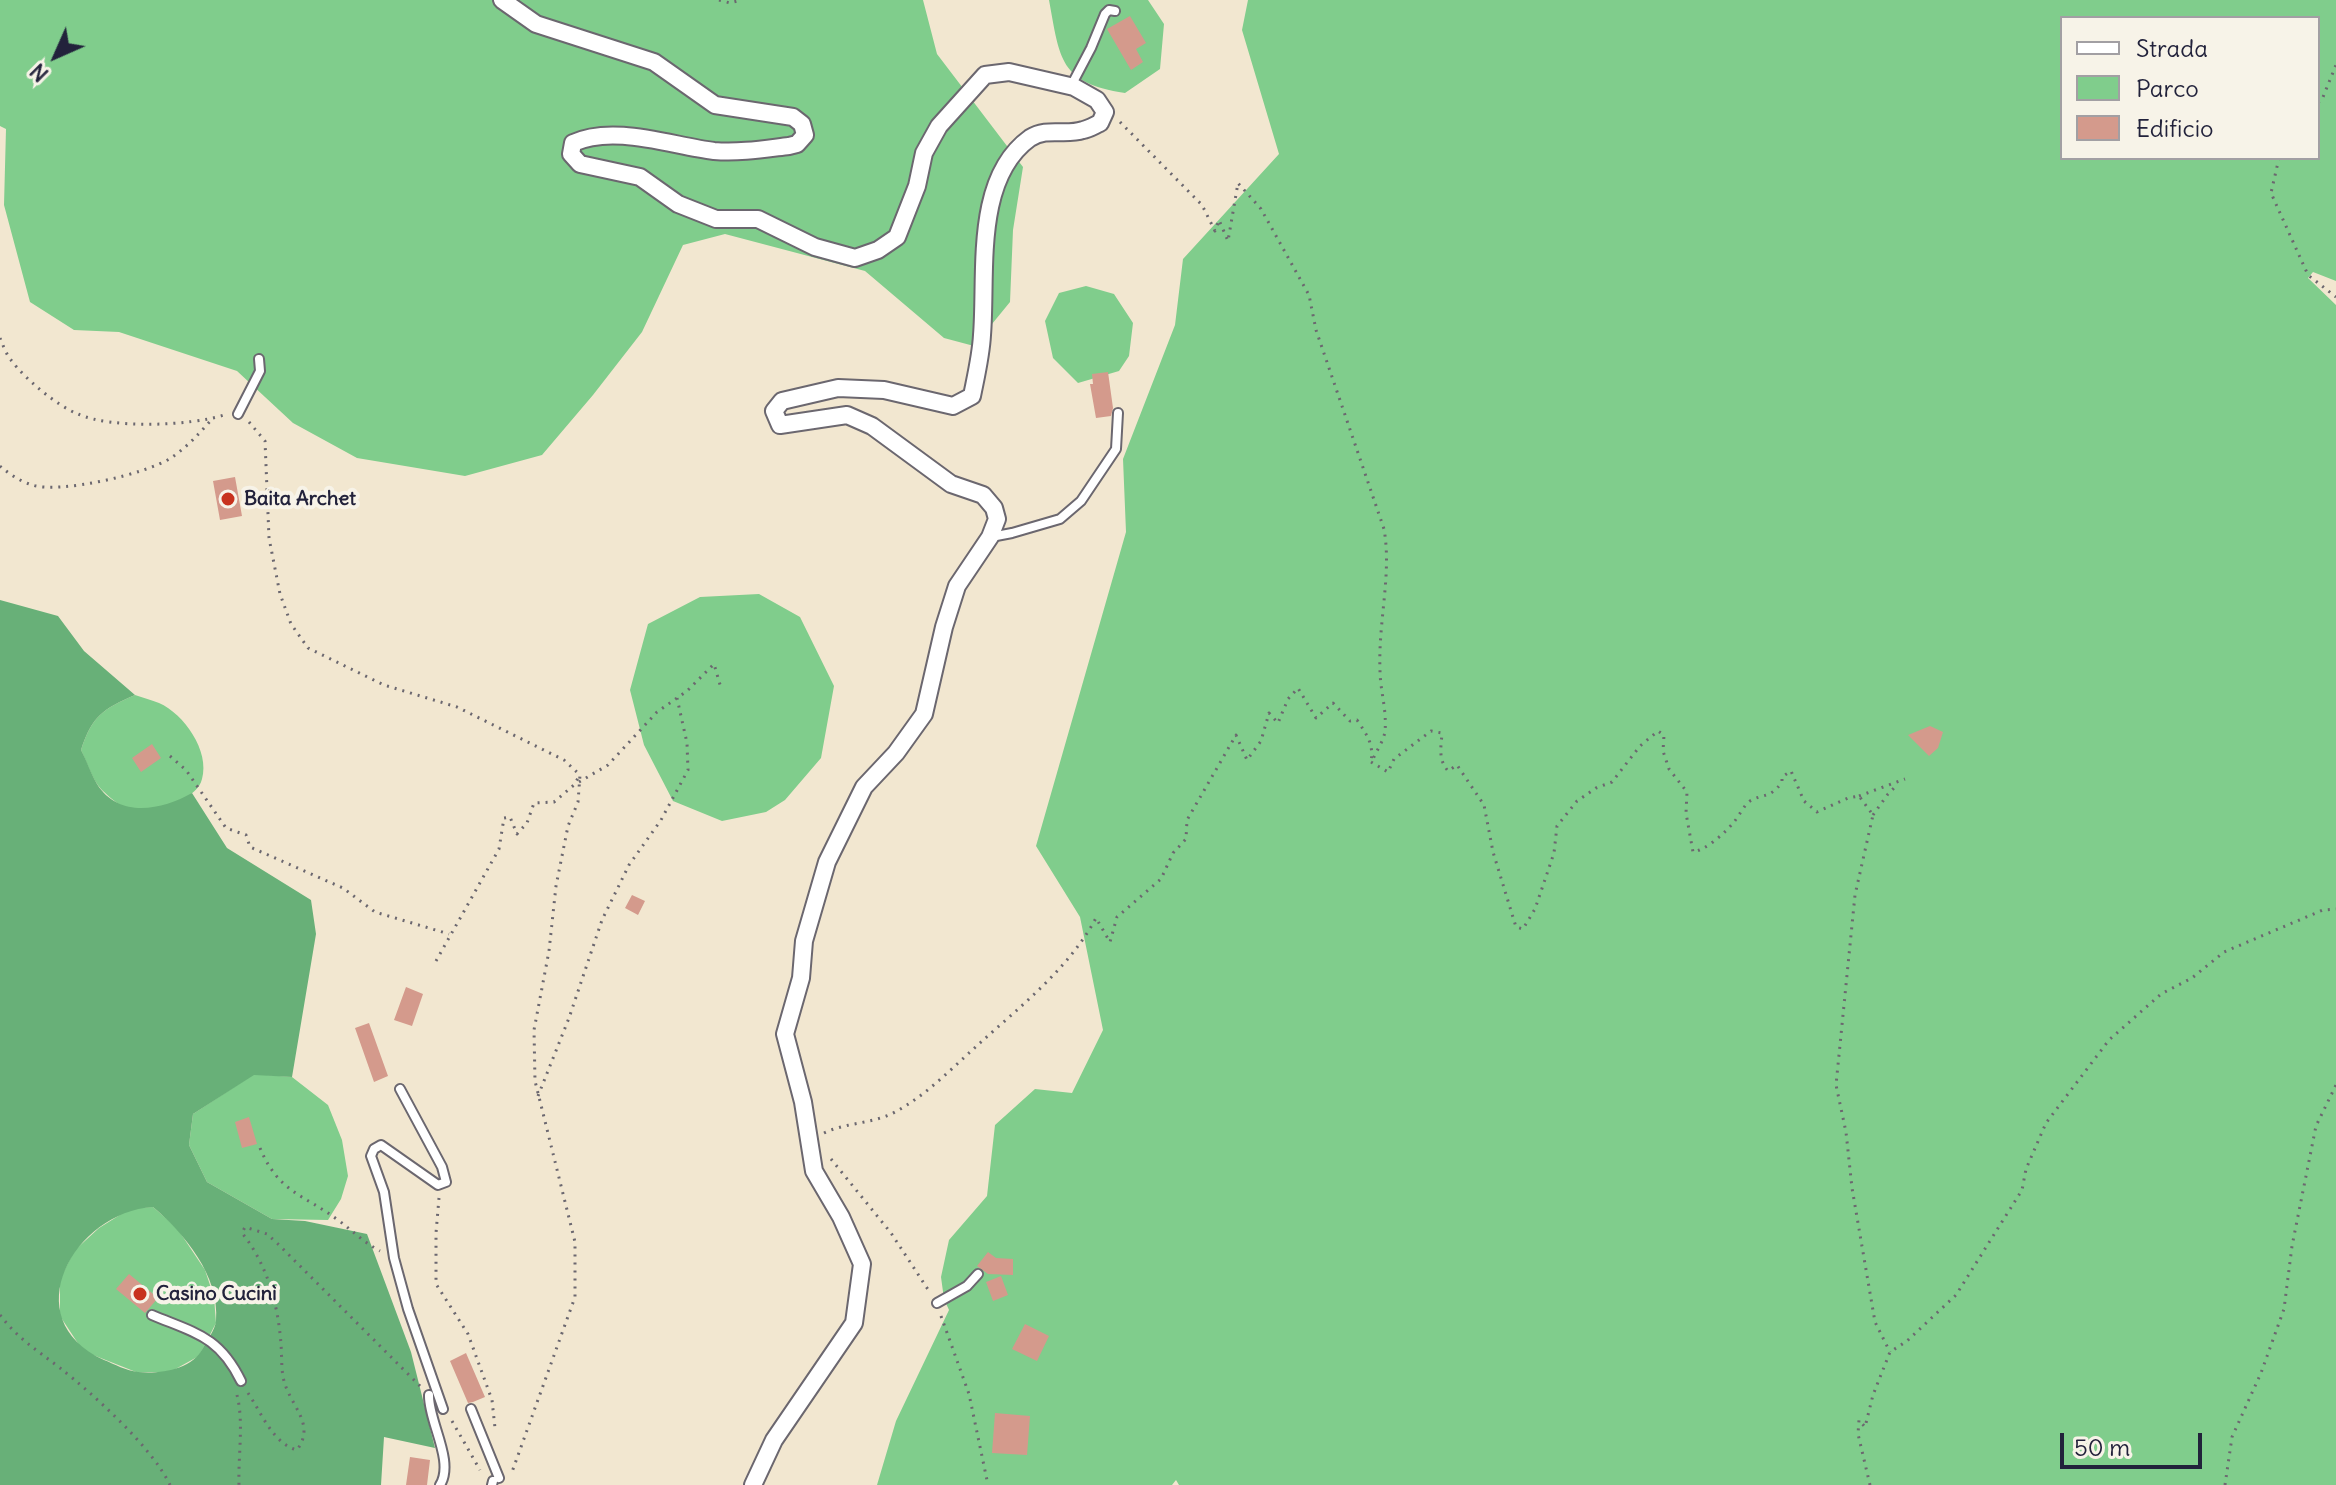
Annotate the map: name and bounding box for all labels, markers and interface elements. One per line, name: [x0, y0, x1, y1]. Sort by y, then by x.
north arrow: [16, 16, 96, 96]
legend: [2060, 16, 2320, 160]
text: Strada: [2136, 33, 2208, 63]
text: N: [24, 58, 54, 88]
text: Parco: [2136, 73, 2199, 103]
text: Edificio: [2136, 113, 2214, 143]
place label: Baita Archet: [244, 487, 356, 511]
marker: Baita Archet: [219, 490, 237, 508]
place label: Casino Cucinì: [156, 1282, 277, 1306]
marker: Casino Cucinì: [131, 1285, 149, 1303]
scale bar: [2064, 1417, 2206, 1467]
text: 50 m: [2074, 1432, 2130, 1462]

